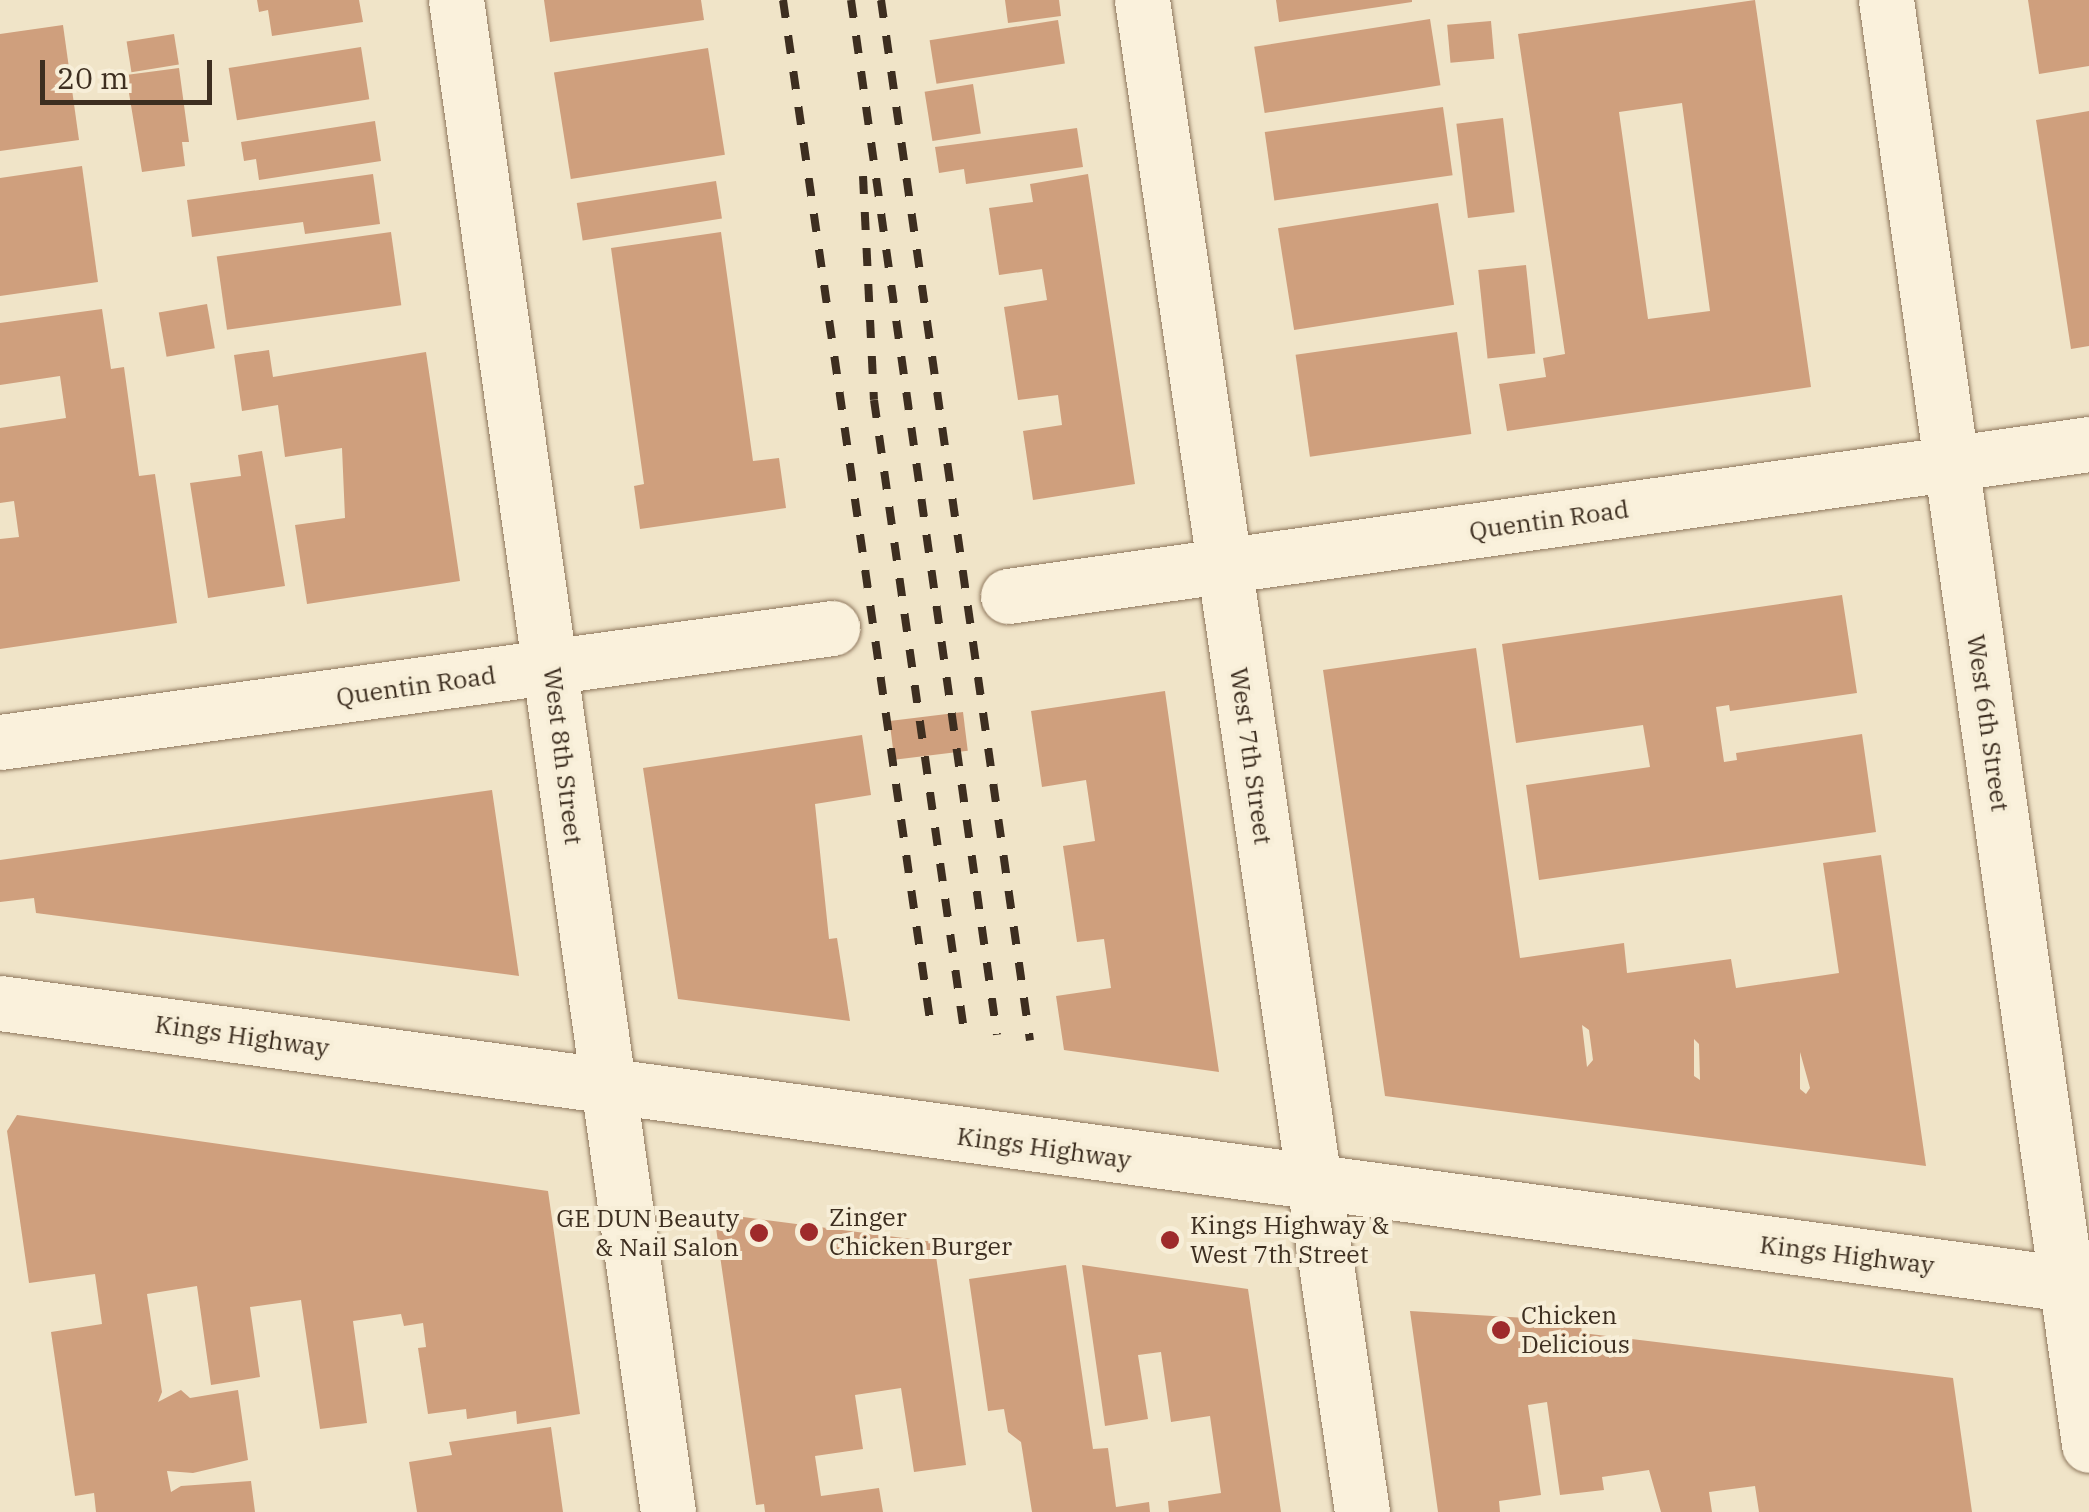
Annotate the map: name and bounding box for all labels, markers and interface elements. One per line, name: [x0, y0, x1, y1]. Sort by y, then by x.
scale bar: [45, 40, 218, 102]
text: 20 m: [57, 58, 129, 97]
street label: Quentin Road: [1467, 494, 1631, 546]
street label: West 6th Street: [1961, 632, 2015, 814]
street label: Quentin Road: [334, 660, 498, 712]
street label: West 7th Street: [1224, 665, 1278, 847]
street label: West 8th Street: [537, 666, 589, 846]
street label: Kings Highway: [153, 1009, 331, 1063]
street label: Kings Highway: [955, 1121, 1133, 1175]
place label: Zinger Chicken Burger: [829, 1203, 1012, 1262]
place label: GE DUN Beauty & Nail Salon: [556, 1204, 739, 1263]
place label: Kings Highway & West 7th Street: [1190, 1211, 1389, 1270]
marker: Zinger Chicken Burger: [798, 1221, 820, 1243]
marker: GE DUN Beauty & Nail Salon: [748, 1222, 770, 1244]
marker: Kings Highway & West 7th Street: [1159, 1229, 1181, 1251]
street label: Kings Highway: [1758, 1229, 1936, 1281]
place label: Chicken Delicious: [1521, 1301, 1630, 1360]
marker: Chicken Delicious: [1490, 1319, 1512, 1341]

